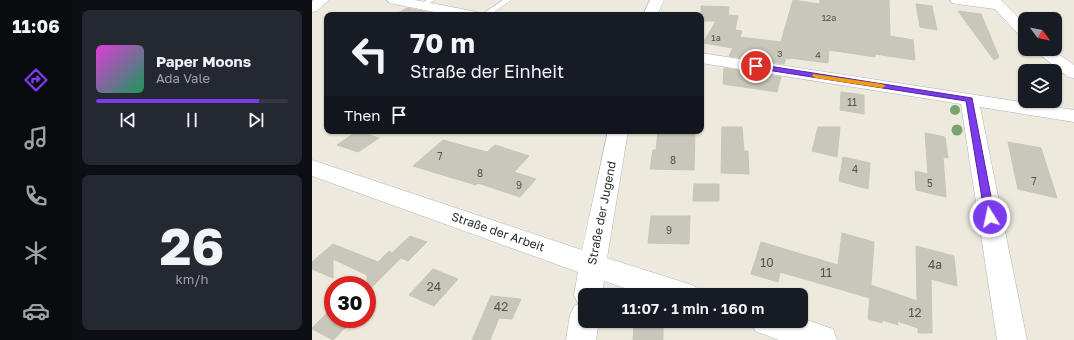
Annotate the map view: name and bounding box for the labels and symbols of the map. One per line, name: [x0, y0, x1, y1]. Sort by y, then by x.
house number: 12a: [822, 12, 836, 23]
north arrow: [1018, 12, 1062, 56]
house number: 1a: [711, 32, 721, 43]
house number: 3: [777, 48, 783, 59]
pin: [739, 49, 773, 83]
house number: 4: [815, 49, 821, 60]
house number: 11: [847, 96, 857, 108]
house number: 7: [437, 150, 443, 162]
house number: 8: [670, 154, 676, 166]
street label: Straße der Jugend: [584, 160, 619, 266]
house number: 4: [852, 163, 858, 175]
house number: 8: [477, 167, 483, 179]
house number: 7: [1031, 175, 1037, 187]
house number: 5: [927, 177, 933, 189]
house number: 9: [516, 179, 522, 191]
position arrow: [969, 196, 1011, 238]
street label: Straße der Arbeit: [450, 209, 547, 255]
house number: 9: [666, 224, 672, 236]
house number: 10: [760, 255, 774, 270]
house number: 4a: [928, 257, 942, 272]
house number: 11: [820, 265, 832, 280]
speed limit sign: 30: [324, 276, 376, 328]
house number: 24: [427, 279, 441, 294]
house number: 42: [494, 299, 508, 314]
house number: 12: [909, 305, 921, 320]

